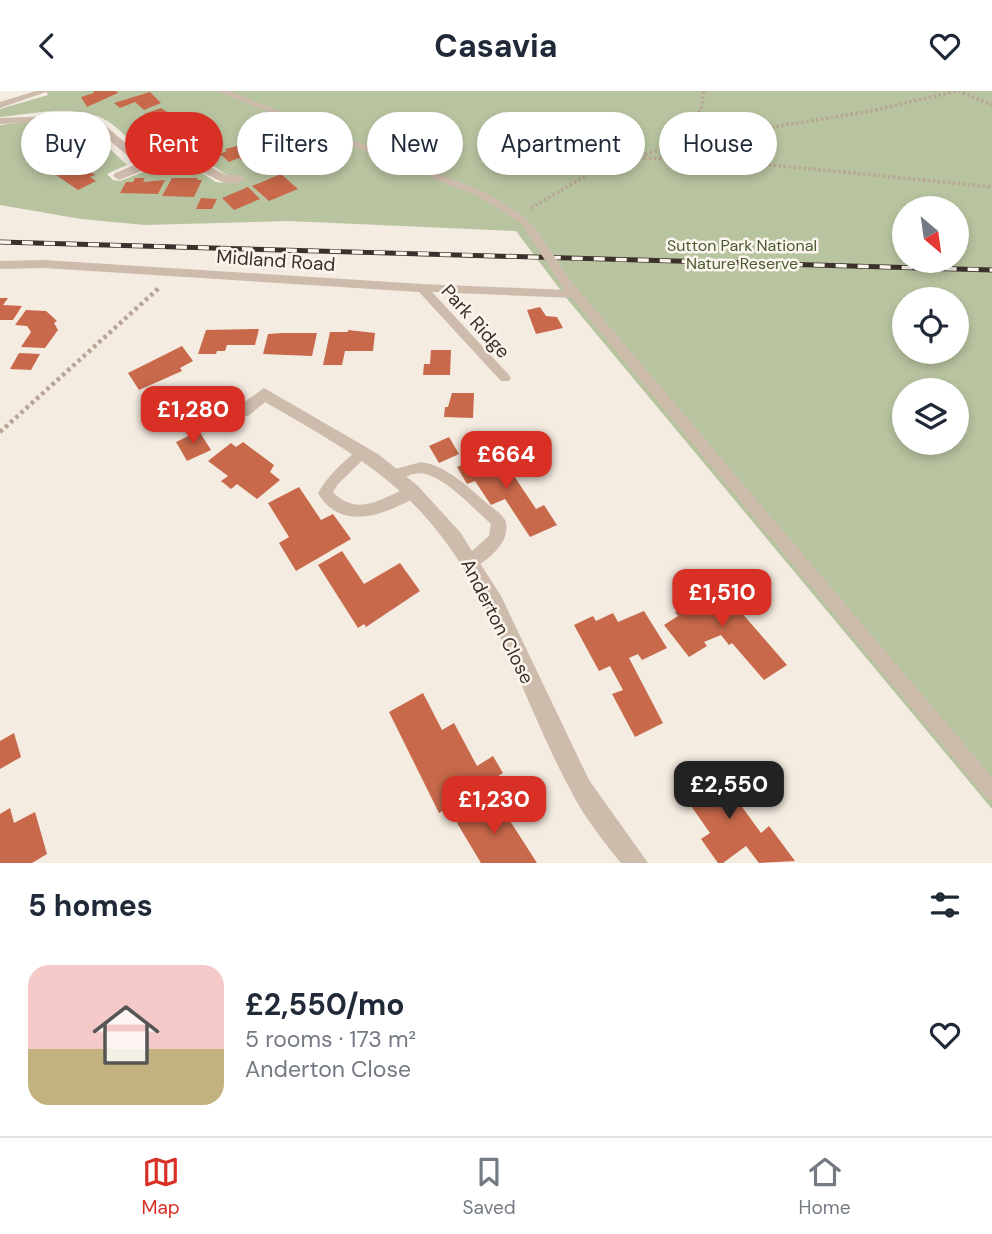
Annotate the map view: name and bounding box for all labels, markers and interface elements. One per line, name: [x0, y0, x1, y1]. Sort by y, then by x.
text: Casavia: [434, 25, 558, 67]
icon: back: [28, 27, 66, 65]
icon: heart: [926, 27, 964, 65]
chip: Buy: [21, 112, 111, 175]
chip: Rent: [125, 112, 223, 175]
chip: Filters: [237, 112, 353, 175]
chip: New: [367, 112, 463, 175]
chip: Apartment: [477, 112, 645, 175]
chip: House: [659, 112, 777, 175]
north arrow: [892, 196, 970, 273]
map controls: [892, 196, 969, 455]
park label: Sutton Park National Nature Reserve: [667, 235, 817, 274]
street label: Midland Road: [216, 244, 336, 277]
street label: Park Ridge: [436, 279, 515, 364]
button: locate: [892, 287, 969, 364]
button: layers: [892, 378, 969, 455]
pin: £1,280: [136, 387, 250, 446]
text: £1,280: [157, 394, 229, 424]
pin: £664: [465, 431, 547, 491]
text: £664: [477, 439, 535, 469]
street label: Anderton Close: [455, 554, 540, 688]
pin: £1,510: [665, 569, 779, 629]
text: £1,510: [688, 577, 756, 607]
pin: £2,550: [672, 761, 786, 821]
text: £2,550: [690, 769, 768, 799]
pin: £1,230: [437, 777, 551, 836]
text: £1,230: [458, 784, 530, 814]
text: 5 homes: [28, 886, 153, 925]
icon: filters: [926, 886, 964, 924]
text: £2,550/mo: [245, 985, 405, 1024]
icon: home: [84, 993, 168, 1077]
icon: heart: [926, 1016, 964, 1054]
text: 5 rooms · 173 m²: [245, 1024, 416, 1054]
text: Anderton Close: [245, 1054, 411, 1084]
tab: Map: [141, 1153, 180, 1220]
tab: Saved: [463, 1153, 516, 1220]
tab: Home: [799, 1153, 851, 1220]

